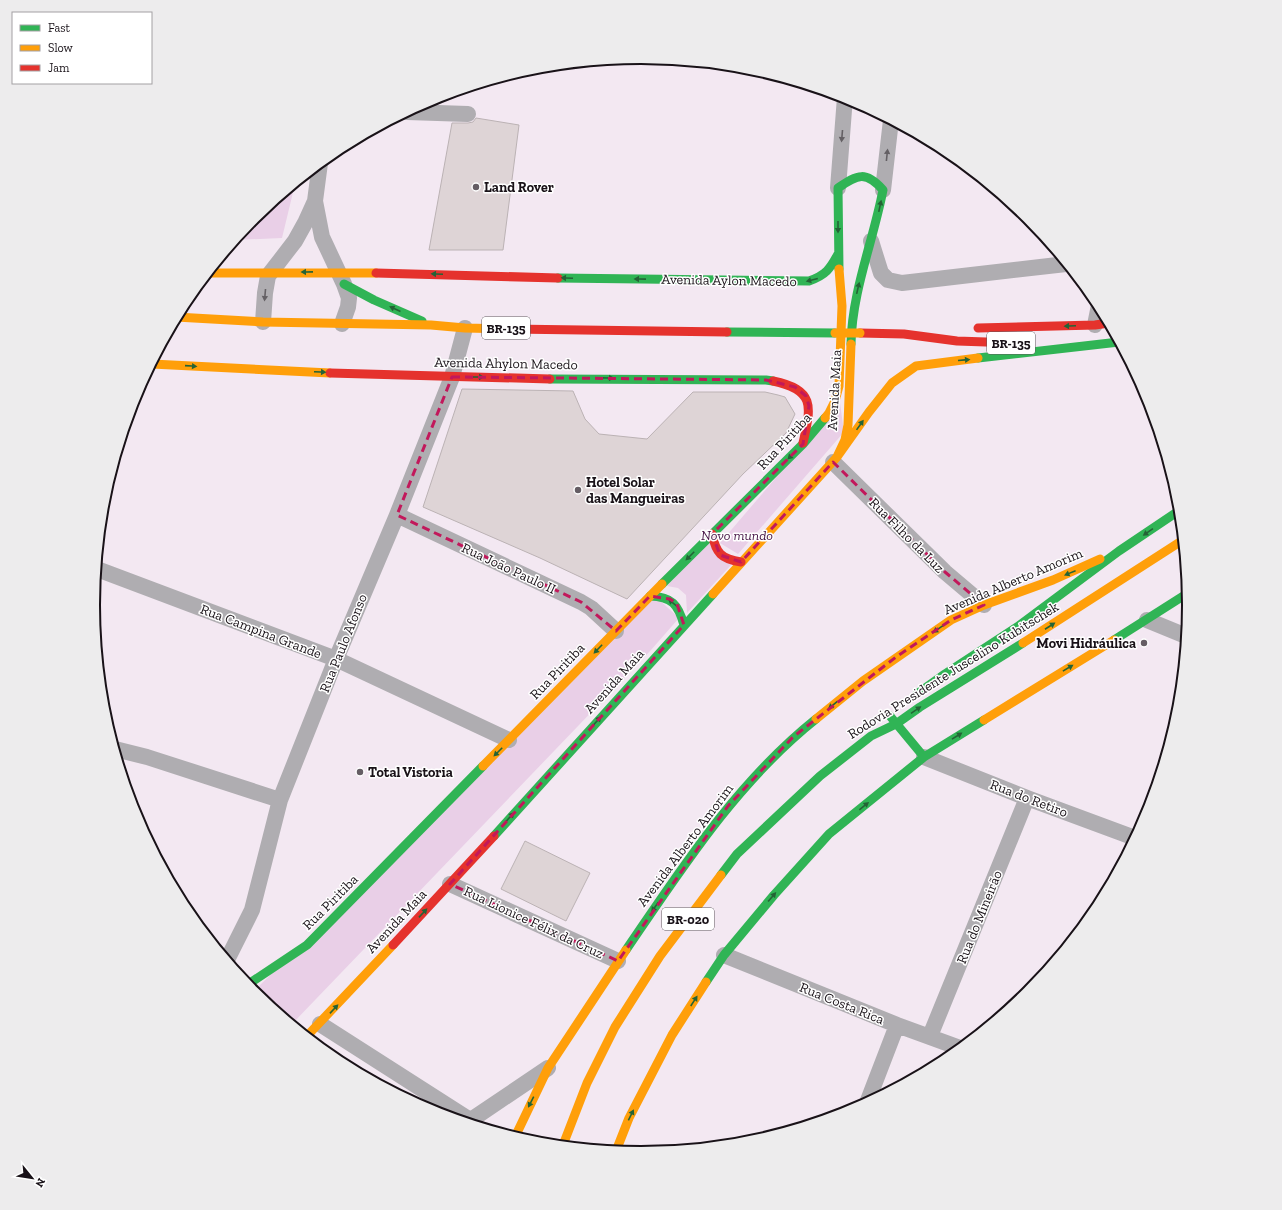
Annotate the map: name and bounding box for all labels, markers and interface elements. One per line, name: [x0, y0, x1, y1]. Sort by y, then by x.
legend: [12, 12, 152, 84]
text: Fast: [48, 21, 71, 35]
text: Slow: [48, 41, 74, 55]
text: Jam: [48, 61, 70, 75]
one-way arrow: [839, 130, 846, 142]
one-way arrow: [884, 149, 890, 161]
place label: Land Rover: [484, 179, 554, 196]
marker: Land Rover: [471, 182, 481, 192]
one-way arrow: [878, 200, 884, 212]
one-way arrow: [835, 221, 841, 234]
one-way arrow: [300, 269, 313, 275]
one-way arrow: [431, 271, 443, 278]
street label: Avenida Aylon Macedo: [661, 271, 797, 290]
one-way arrow: [560, 275, 573, 281]
one-way arrow: [634, 276, 646, 283]
one-way arrow: [805, 277, 818, 283]
one-way arrow: [855, 282, 861, 294]
one-way arrow: [262, 289, 268, 301]
one-way arrow: [389, 306, 400, 312]
road number: BR-135: [482, 317, 530, 339]
one-way arrow: [1064, 322, 1076, 329]
road number: BR-135: [987, 332, 1035, 354]
street label: Avenida Maia: [824, 349, 845, 431]
street label: Avenida Ahylon Macedo: [434, 354, 578, 373]
one-way arrow: [958, 356, 970, 363]
one-way arrow: [185, 363, 197, 370]
one-way arrow: [314, 369, 327, 375]
one-way arrow: [472, 374, 485, 380]
one-way arrow: [602, 375, 614, 382]
street label: Rua Piritiba: [754, 409, 815, 473]
one-way arrow: [856, 419, 864, 430]
one-way arrow: [787, 450, 797, 460]
place label: Hotel Solar das Mangueiras: [586, 474, 685, 507]
marker: Hotel Solar das Mangueiras: [573, 485, 583, 495]
street label: Rua Filho da Luz: [865, 494, 948, 577]
park label: Novo mundo: [701, 527, 773, 544]
one-way arrow: [1142, 528, 1153, 536]
street label: Rua João Paulo II: [459, 539, 559, 598]
street label: Avenida Alberto Amorim: [941, 544, 1085, 618]
one-way arrow: [685, 551, 695, 561]
one-way arrow: [1064, 570, 1076, 576]
street label: Rua Paulo Afonso: [316, 591, 371, 695]
street label: Rodovia Presidente Juscelino Kubitschek: [845, 598, 1063, 743]
one-way arrow: [668, 599, 679, 607]
street label: Rua Campina Grande: [198, 601, 324, 663]
one-way arrow: [1044, 622, 1056, 629]
one-way arrow: [932, 625, 944, 632]
place label: Movi Hidráulica: [1036, 635, 1136, 652]
marker: Movi Hidráulica: [1139, 638, 1149, 648]
street label: Rua Piritiba: [526, 640, 588, 703]
one-way arrow: [594, 644, 603, 654]
street label: Avenida Maia: [581, 645, 648, 717]
one-way arrow: [1063, 664, 1073, 672]
one-way arrow: [827, 700, 838, 709]
one-way arrow: [911, 706, 922, 714]
one-way arrow: [593, 715, 602, 726]
one-way arrow: [952, 732, 962, 740]
one-way arrow: [493, 747, 502, 757]
place label: Total Vistoria: [368, 764, 453, 781]
marker: Total Vistoria: [355, 767, 365, 777]
street label: Rua do Retiro: [988, 776, 1070, 821]
street label: Avenida Alberto Amorim: [634, 781, 737, 910]
one-way arrow: [858, 801, 869, 810]
one-way arrow: [505, 812, 515, 822]
street label: Rua do Mineirão: [953, 868, 1006, 966]
street label: Rua Piritiba: [299, 871, 362, 934]
street label: Rua Lionice Félix da Cruz: [461, 883, 607, 963]
street label: Avenida Maia: [362, 886, 430, 957]
one-way arrow: [767, 893, 776, 902]
one-way arrow: [651, 901, 659, 912]
one-way arrow: [418, 908, 427, 918]
road number: BR-020: [662, 908, 714, 930]
street label: Rua Costa Rica: [797, 979, 887, 1028]
one-way arrow: [690, 996, 698, 1006]
one-way arrow: [330, 1003, 339, 1014]
one-way arrow: [528, 1096, 534, 1108]
one-way arrow: [628, 1109, 634, 1120]
north arrow: [12, 1158, 52, 1198]
text: N: [32, 1176, 48, 1190]

